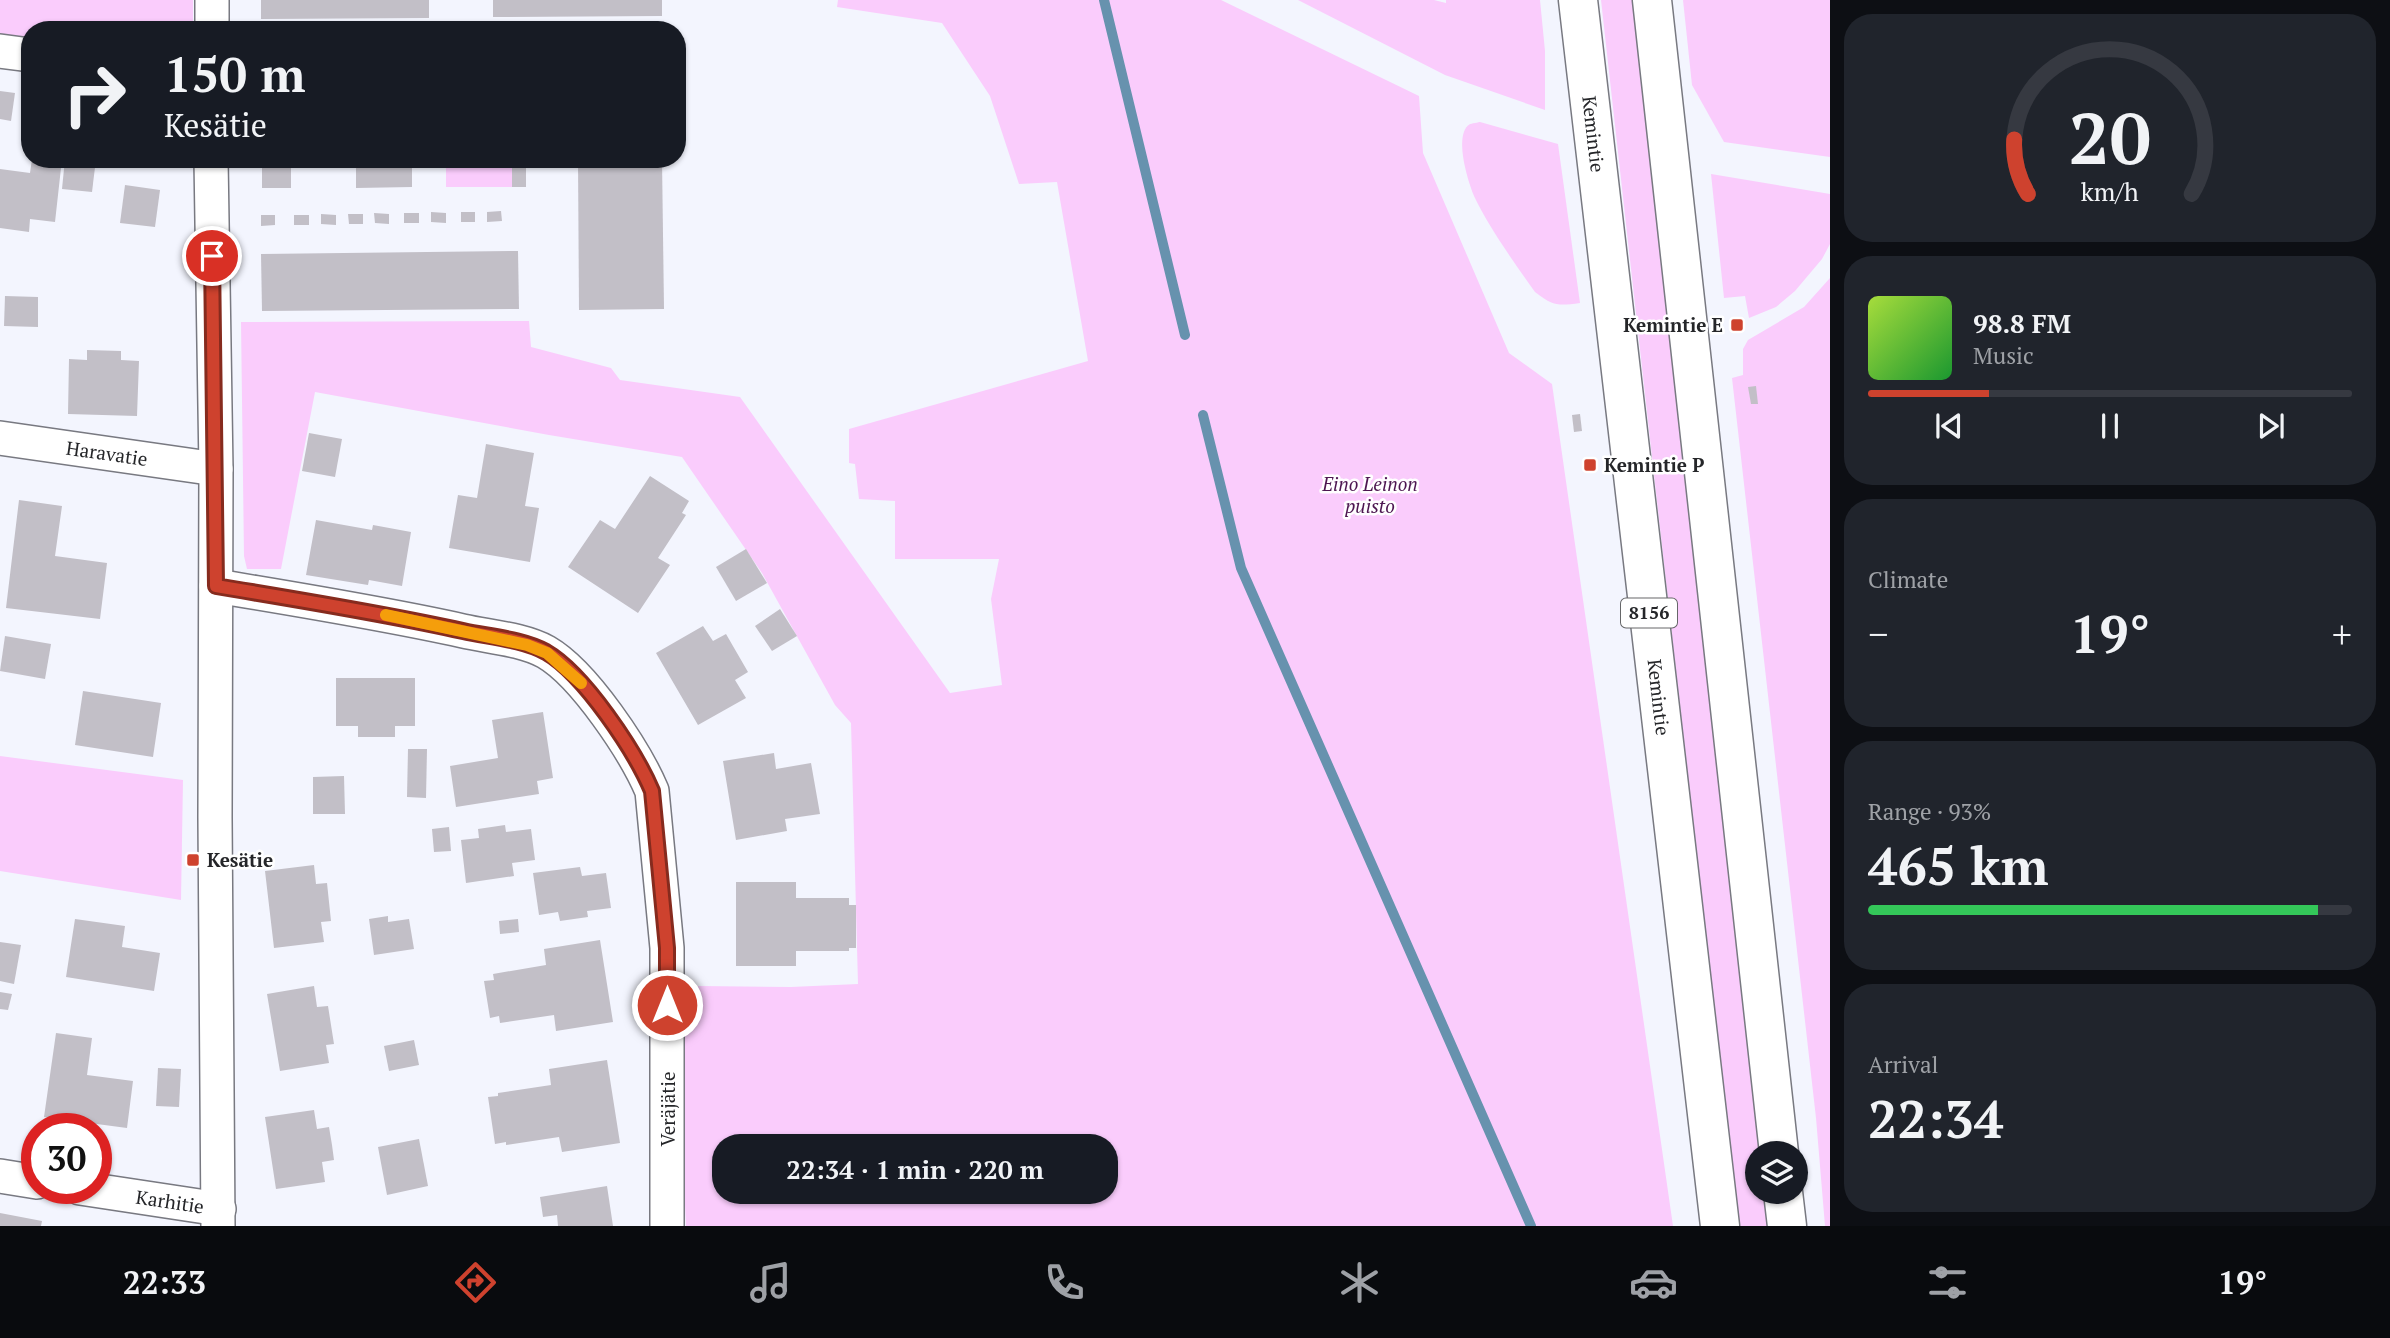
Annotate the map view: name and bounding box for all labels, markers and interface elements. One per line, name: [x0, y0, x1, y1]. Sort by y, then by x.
text: 150 m: [164, 41, 306, 106]
icon: right: [49, 49, 140, 140]
text: 20: [2069, 89, 2151, 186]
street label: Kemintie: [1577, 94, 1611, 174]
text: Kesätie: [164, 104, 267, 146]
text: km/h: [2081, 175, 2139, 208]
pin: [182, 226, 242, 286]
icon: arrive: [193, 237, 231, 275]
text: 98.8 FM: [1973, 306, 2071, 340]
place label: Kemintie E: [1623, 312, 1723, 337]
marker: Kemintie E: [1729, 317, 1745, 333]
text: Music: [1973, 340, 2034, 371]
icon: previous: [1930, 407, 1968, 445]
icon: pause: [2091, 407, 2129, 445]
icon: next: [2252, 407, 2290, 445]
street label: Haravatie: [65, 435, 149, 471]
place label: Kemintie P: [1604, 452, 1704, 477]
marker: Kemintie P: [1582, 457, 1598, 473]
park label: Eino Leinon puisto: [1321, 471, 1418, 518]
text: Climate: [1868, 564, 1948, 595]
road number: 8156: [1621, 598, 1677, 628]
text: 19°: [2070, 599, 2150, 668]
text: −: [1868, 609, 1888, 659]
text: +: [2332, 609, 2352, 659]
street label: Kemintie: [1642, 658, 1676, 737]
text: Range · 93%: [1868, 796, 1991, 827]
text: 465 km: [1868, 831, 2049, 900]
place label: Kesätie: [207, 847, 273, 872]
marker: Kesätie: [185, 852, 201, 868]
position arrow: [630, 968, 704, 1042]
text: Arrival: [1868, 1049, 1939, 1080]
street label: Veräjätie: [655, 1071, 680, 1147]
text: 22:34: [1868, 1084, 2003, 1153]
speed limit sign: 30: [21, 1113, 112, 1204]
map controls: [1745, 1141, 1808, 1204]
button: layers: [1745, 1141, 1808, 1204]
text: 22:34 · 1 min · 220 m: [786, 1152, 1044, 1186]
street label: Karhitie: [134, 1184, 206, 1219]
icon: directions: [451, 1258, 500, 1307]
icon: music: [746, 1258, 795, 1307]
icon: phone: [1040, 1258, 1089, 1307]
icon: climate: [1335, 1258, 1384, 1307]
icon: car: [1629, 1258, 1678, 1307]
icon: filters: [1923, 1258, 1972, 1307]
text: 22:33: [123, 1261, 206, 1303]
text: 19°: [2218, 1261, 2267, 1303]

